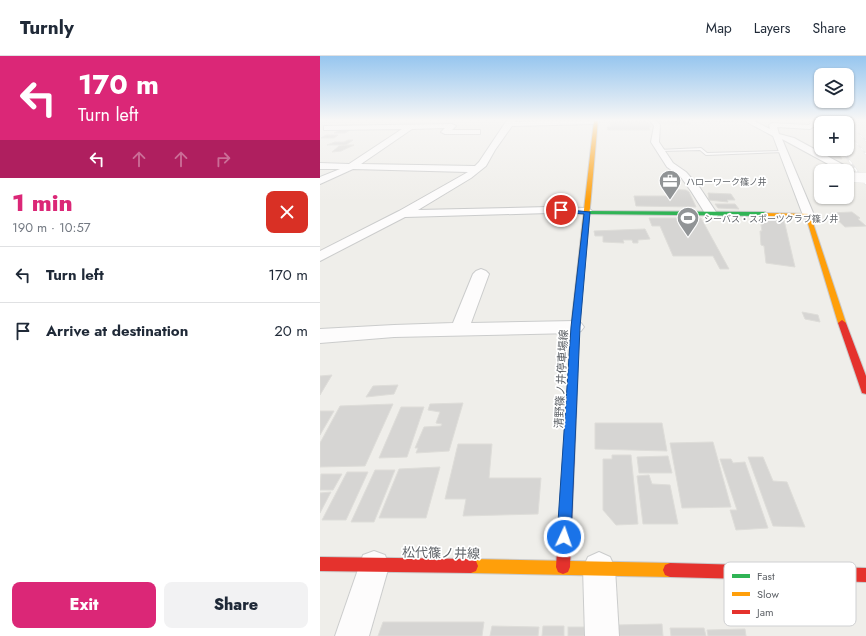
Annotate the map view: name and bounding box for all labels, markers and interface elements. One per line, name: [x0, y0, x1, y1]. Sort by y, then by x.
text: Turnly: [20, 14, 74, 41]
text: Map: [706, 18, 732, 38]
text: Layers: [754, 18, 790, 38]
text: Share: [812, 18, 846, 38]
text: 170 m: [78, 64, 159, 105]
map controls: [814, 68, 854, 204]
button: layers: [814, 68, 854, 108]
icon: left: [12, 72, 64, 124]
text: Turn left: [78, 102, 138, 128]
button: +: [814, 116, 854, 156]
icon: left: [86, 148, 108, 170]
icon: ahead: [128, 148, 150, 170]
icon: ahead: [170, 148, 192, 170]
icon: right: [212, 148, 234, 170]
button: −: [814, 164, 854, 204]
office icon: ハローワーク篠ノ井: [657, 168, 683, 201]
place label: ハローワーク篠ノ井: [686, 175, 767, 188]
text: 1 min: [12, 185, 73, 220]
button: close: [266, 191, 308, 233]
pin: [544, 193, 578, 227]
icon: arrive: [550, 199, 572, 221]
sports icon: シーバス・スポーツクラブ篠ノ井: [675, 205, 701, 238]
place label: シーバス・スポーツクラブ篠ノ井: [704, 212, 839, 225]
text: 190 m · 10:57: [12, 218, 91, 237]
icon: left: [12, 264, 34, 286]
text: Turn left: [46, 264, 104, 286]
text: 170 m: [268, 264, 308, 286]
icon: arrive: [12, 320, 34, 342]
text: Arrive at destination: [46, 320, 188, 342]
text: 20 m: [274, 320, 308, 342]
street label: 清野篠ノ井停車場線: [550, 329, 572, 429]
position arrow: [543, 516, 585, 558]
street label: 松代篠ノ井線: [402, 543, 480, 563]
legend: [724, 562, 856, 626]
text: Fast: [757, 568, 775, 584]
button: Exit: [12, 582, 156, 628]
button: Share: [164, 582, 308, 628]
text: Slow: [757, 586, 779, 602]
text: Jam: [755, 604, 774, 620]

